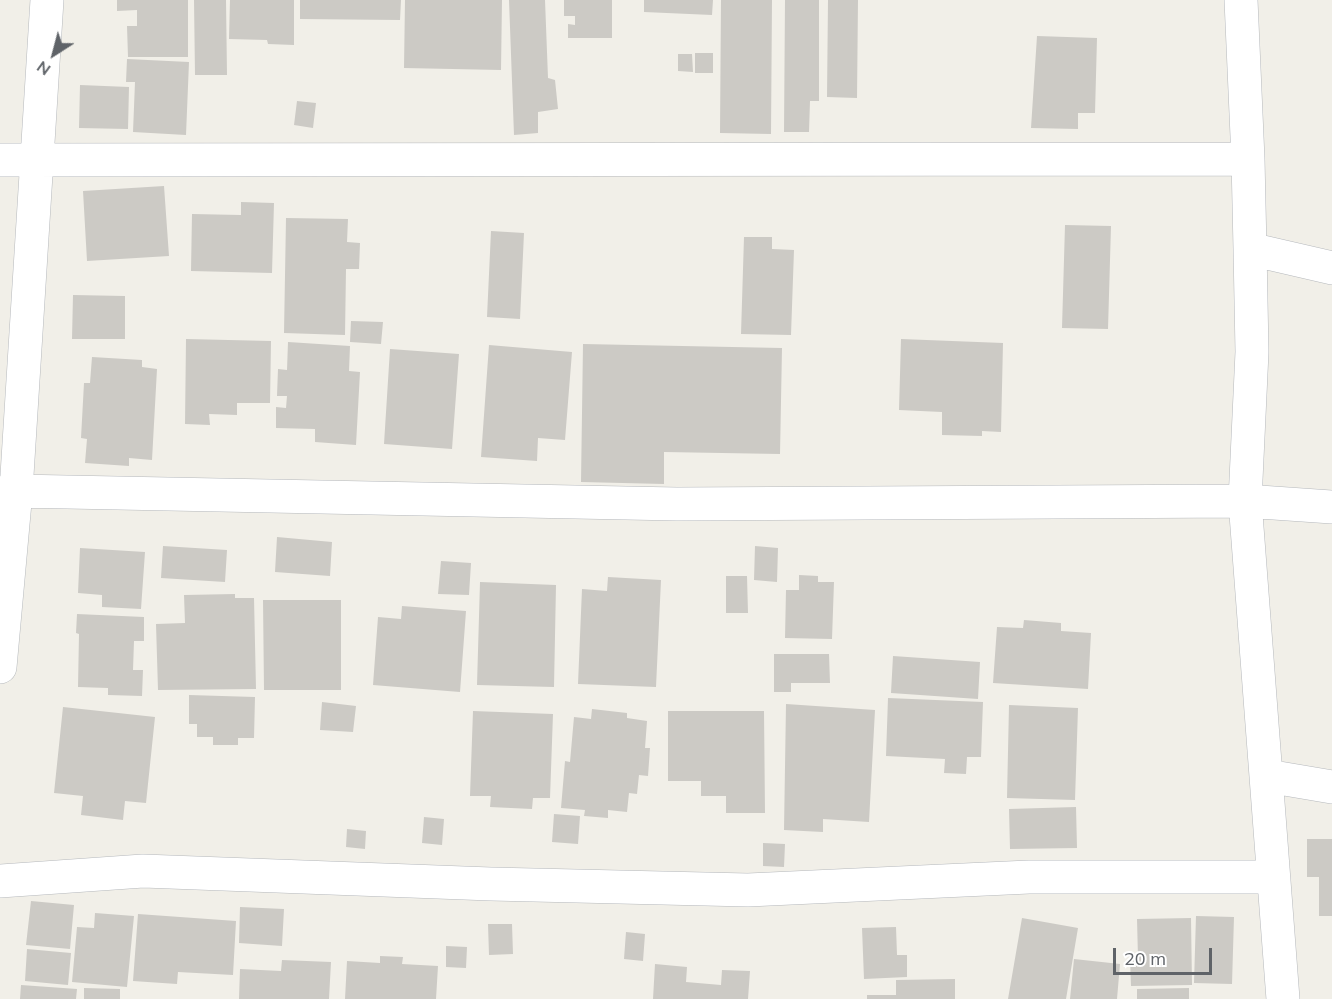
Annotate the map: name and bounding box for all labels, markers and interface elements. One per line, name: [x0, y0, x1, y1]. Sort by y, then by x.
north arrow: [24, 24, 84, 84]
text: N: [33, 57, 54, 80]
scale bar: [1116, 936, 1215, 974]
text: 20 m: [1124, 947, 1166, 970]

